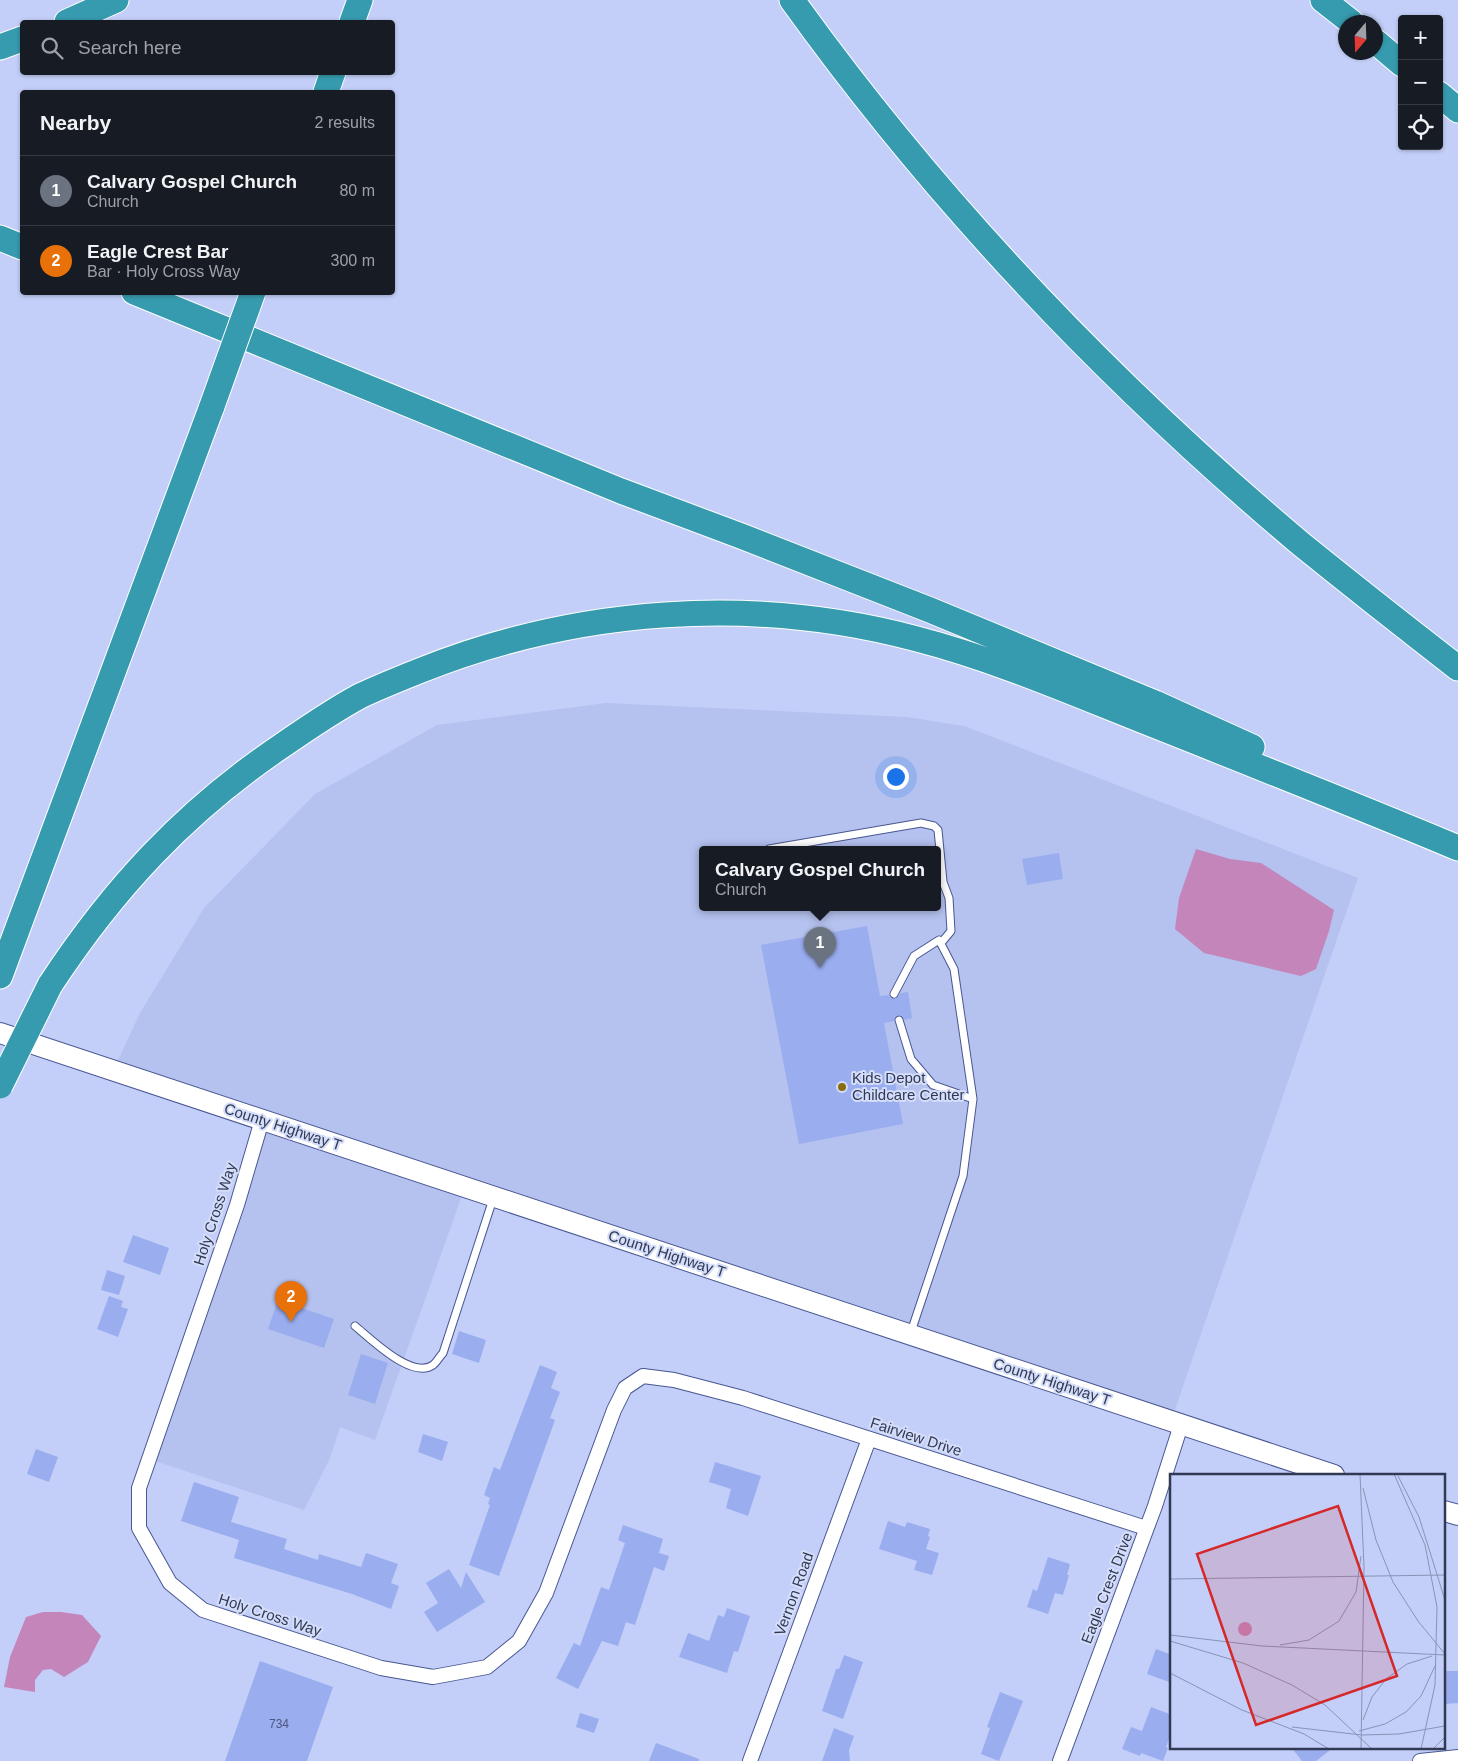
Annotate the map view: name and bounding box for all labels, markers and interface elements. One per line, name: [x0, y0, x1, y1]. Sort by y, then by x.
north arrow: [1338, 15, 1383, 60]
map controls: [1398, 15, 1443, 150]
button: +: [1398, 15, 1443, 60]
search box: [20, 20, 395, 75]
icon: search: [38, 34, 66, 62]
text: Search here: [78, 37, 182, 58]
button: −: [1398, 60, 1443, 105]
button: locate: [1398, 105, 1443, 150]
text: Nearby: [40, 111, 111, 134]
text: 2 results: [315, 114, 375, 131]
text: Calvary Gospel Church: [87, 171, 297, 192]
text: 1: [52, 182, 60, 199]
text: 80 m: [339, 182, 375, 199]
text: Church: [87, 193, 139, 210]
text: Eagle Crest Bar: [87, 241, 229, 262]
text: 2: [52, 252, 60, 269]
text: 300 m: [331, 252, 375, 269]
text: Bar · Holy Cross Way: [87, 263, 240, 280]
your location: [883, 764, 909, 790]
popup: [699, 846, 941, 911]
text: Calvary Gospel Church: [715, 859, 925, 880]
text: Church: [715, 881, 767, 898]
pin: 1: [804, 927, 836, 968]
place label: Kids Depot Childcare Center: [852, 1069, 965, 1103]
marker: Kids Depot Childcare Center: [836, 1081, 848, 1093]
street label: County Highway T: [222, 1100, 344, 1154]
street label: Holy Cross Way: [190, 1160, 239, 1267]
street label: County Highway T: [606, 1227, 728, 1281]
pin: 2: [275, 1281, 307, 1322]
street label: County Highway T: [991, 1355, 1113, 1409]
street label: Fairview Drive: [868, 1414, 964, 1459]
inset map: [1170, 1474, 1446, 1748]
street label: Eagle Crest Drive: [1078, 1530, 1136, 1646]
street label: Vernon Road: [771, 1550, 816, 1638]
street label: Holy Cross Way: [217, 1590, 324, 1639]
house number: 734: [269, 1717, 289, 1731]

